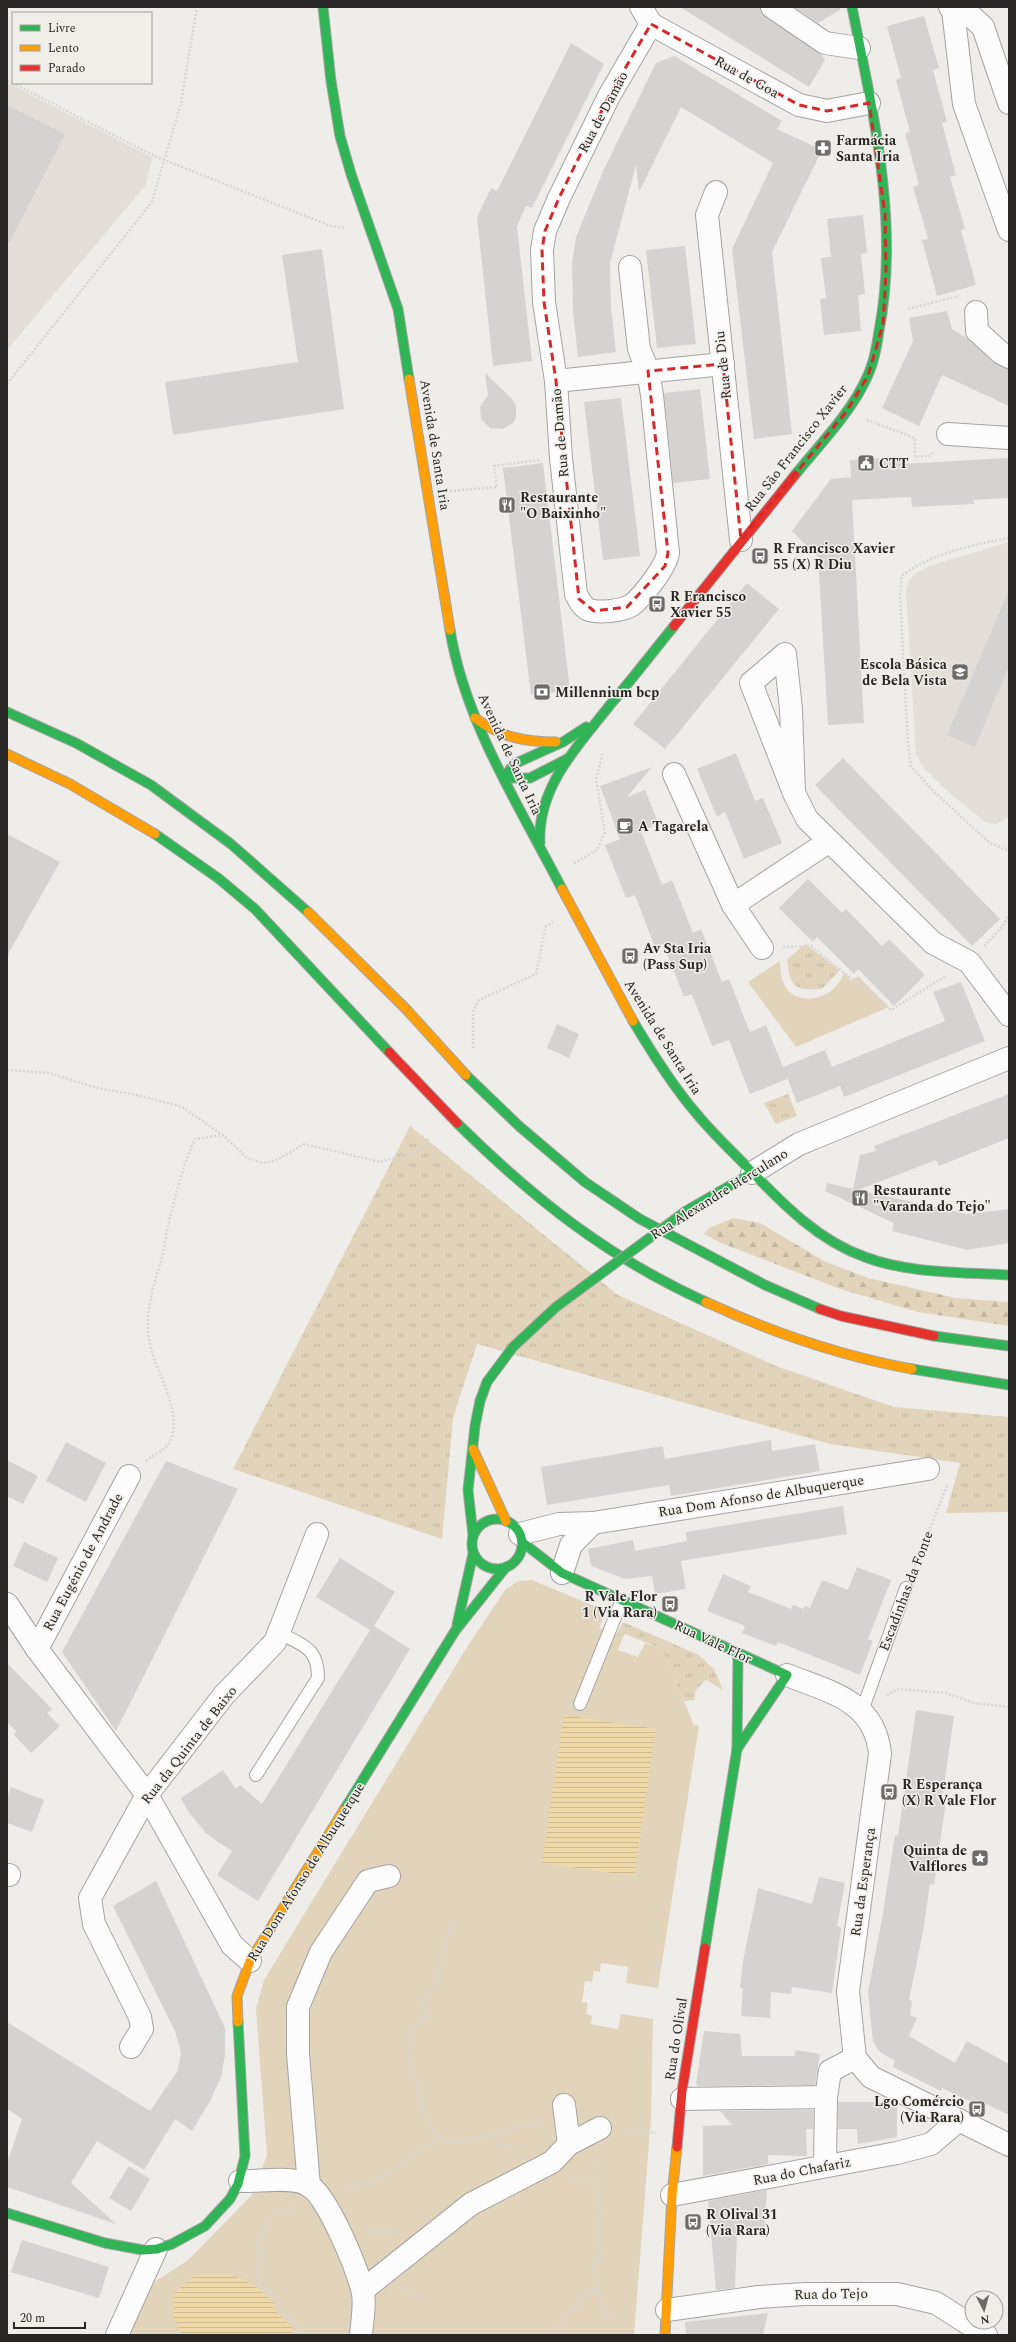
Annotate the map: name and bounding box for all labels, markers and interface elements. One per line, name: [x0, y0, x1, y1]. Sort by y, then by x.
legend: [12, 12, 152, 84]
text: Livre: [48, 19, 76, 38]
text: Lento: [48, 39, 79, 58]
street label: Rua de Goa: [711, 51, 783, 103]
text: Parado: [48, 59, 85, 78]
street label: Rua de Damão: [573, 67, 633, 157]
place label: Farmácia Santa Iria: [836, 130, 900, 167]
pharmacy icon: Farmácia Santa Iria: [813, 138, 833, 158]
street label: Rua de Diu: [709, 330, 737, 400]
street label: Avenida de Santa Iria: [414, 378, 456, 512]
street label: Rua São Francisco Xavier: [739, 379, 853, 516]
street label: Rua de Damão: [546, 387, 574, 479]
public building icon: CTT: [856, 453, 876, 473]
place label: CTT: [879, 453, 909, 474]
place label: Restaurante "O Baixinho": [520, 487, 606, 524]
restaurant icon: Restaurante "O Baixinho": [497, 495, 517, 515]
place label: R Francisco Xavier 55 (X) R Diu: [773, 538, 895, 575]
bus stop icon: R Francisco Xavier 55 (X) R Diu: [750, 546, 770, 566]
place label: R Francisco Xavier 55: [670, 586, 746, 623]
bus stop icon: R Francisco Xavier 55: [647, 594, 667, 614]
place label: Escola Básica de Bela Vista: [860, 654, 948, 691]
school or university icon: Escola Básica de Bela Vista: [950, 662, 970, 682]
bank icon: Millennium bcp: [532, 682, 552, 702]
place label: Millennium bcp: [555, 682, 659, 703]
street label: Avenida de Santa Iria: [472, 690, 548, 819]
cafe icon: A Tagarela: [615, 816, 635, 836]
place label: A Tagarela: [638, 816, 709, 837]
place label: Av Sta Iria (Pass Sup): [643, 938, 712, 975]
bus stop icon: Av Sta Iria (Pass Sup): [620, 946, 640, 966]
street label: Avenida de Santa Iria: [619, 975, 707, 1099]
street label: Rua Alexandre Herculano: [646, 1143, 792, 1245]
place label: Restaurante "Varanda do Tejo": [873, 1180, 991, 1217]
restaurant icon: Restaurante "Varanda do Tejo": [850, 1188, 870, 1208]
street label: Rua Dom Afonso de Albuquerque: [657, 1469, 866, 1523]
street label: Rua Eugénio de Andrade: [38, 1489, 129, 1635]
street label: Escadinhas da Fonte: [873, 1528, 939, 1654]
place label: R Vale Flor 1 (Via Rara): [582, 1586, 657, 1623]
bus stop icon: R Vale Flor 1 (Via Rara): [660, 1594, 680, 1614]
street label: Rua Vale Flor: [671, 1615, 756, 1669]
street label: Rua da Quinta de Baixo: [136, 1681, 242, 1809]
place label: R Esperança (X) R Vale Flor: [902, 1774, 996, 1811]
street label: Rua Dom Afonso de Albuquerque: [242, 1778, 370, 1966]
bus stop icon: R Esperança (X) R Vale Flor: [879, 1782, 899, 1802]
street label: Rua da Esperança: [845, 1826, 881, 1938]
place label: Quinta de Valflores: [903, 1840, 967, 1877]
place icon: Quinta de Valflores: [970, 1848, 990, 1868]
street label: Rua do Olival: [659, 1996, 693, 2082]
place label: Lgo Comércio (Via Rara): [874, 2091, 964, 2128]
bus stop icon: Lgo Comércio (Via Rara): [967, 2099, 987, 2119]
street label: Rua do Chafariz: [751, 2151, 853, 2191]
place label: R Olival 31 (Via Rara): [706, 2204, 778, 2241]
bus stop icon: R Olival 31 (Via Rara): [683, 2212, 703, 2232]
street label: Rua do Tejo: [794, 2283, 868, 2305]
north arrow: [964, 2290, 1004, 2330]
scale bar: [14, 2304, 85, 2330]
text: 20 m: [20, 2309, 45, 2328]
text: N: [980, 2311, 990, 2328]

